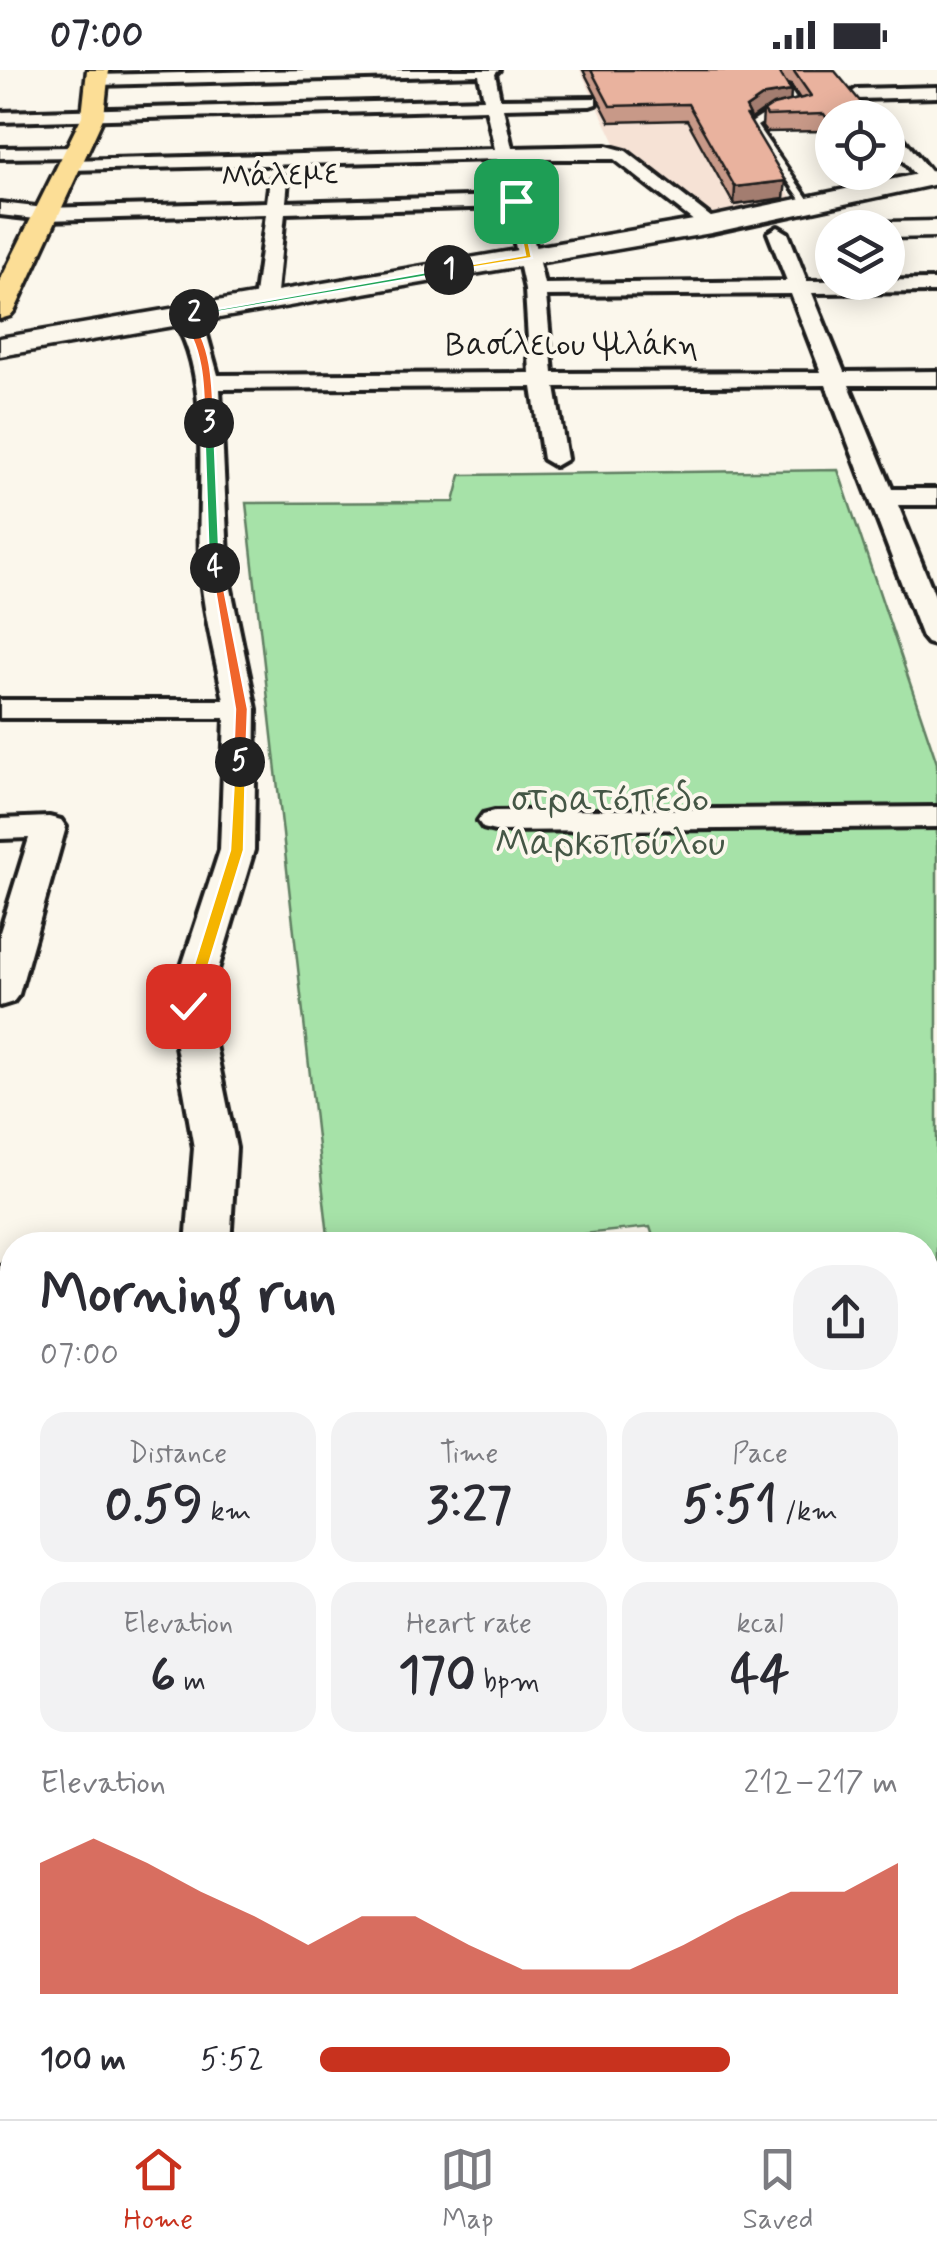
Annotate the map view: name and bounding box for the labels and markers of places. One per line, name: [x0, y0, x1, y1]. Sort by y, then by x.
pin: [474, 159, 559, 244]
pin: 1: [424, 245, 474, 295]
pin: 2: [169, 289, 219, 339]
pin: 3: [184, 398, 234, 448]
pin: 4: [190, 543, 240, 593]
pin: 5: [215, 737, 265, 787]
pin: [146, 964, 231, 1049]

